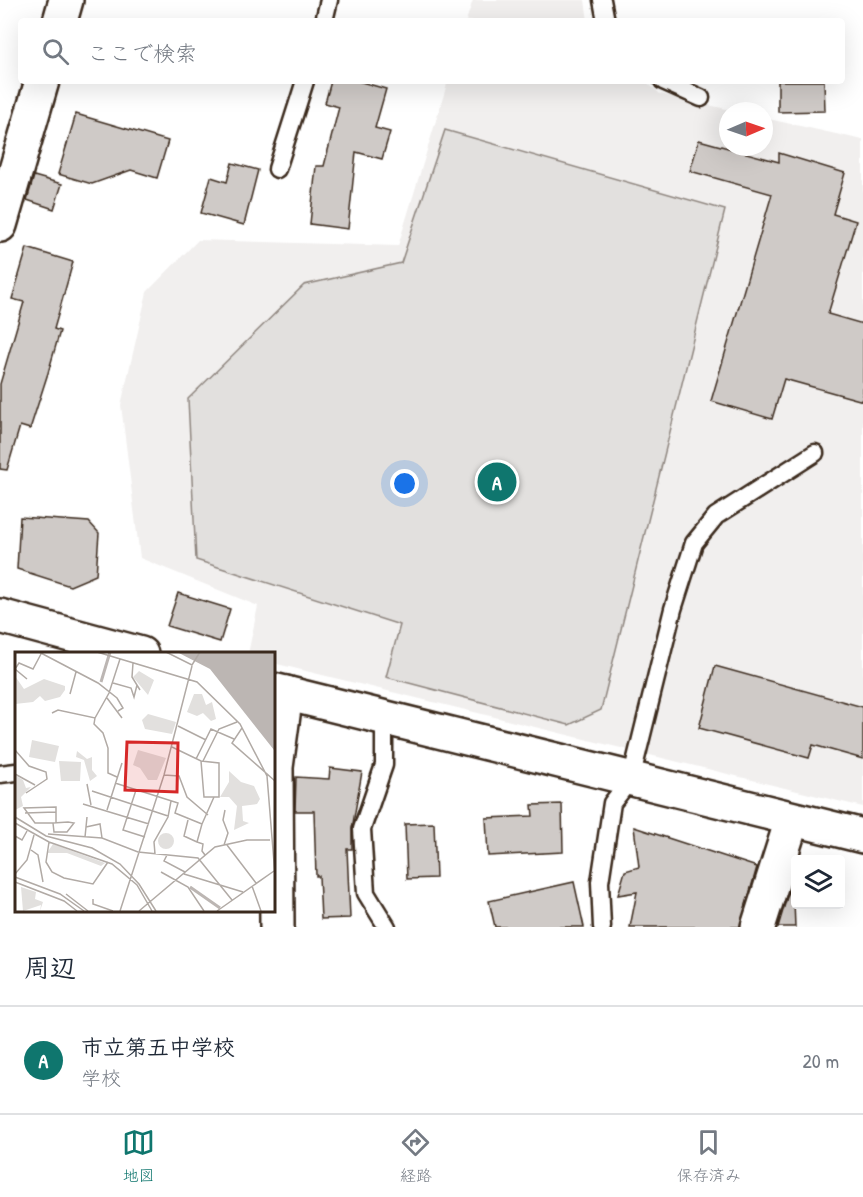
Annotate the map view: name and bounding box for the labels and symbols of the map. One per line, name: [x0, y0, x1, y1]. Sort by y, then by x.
north arrow: [719, 102, 773, 156]
pin: A: [478, 460, 516, 504]
your location: [390, 469, 419, 498]
inset map: [15, 652, 274, 912]

